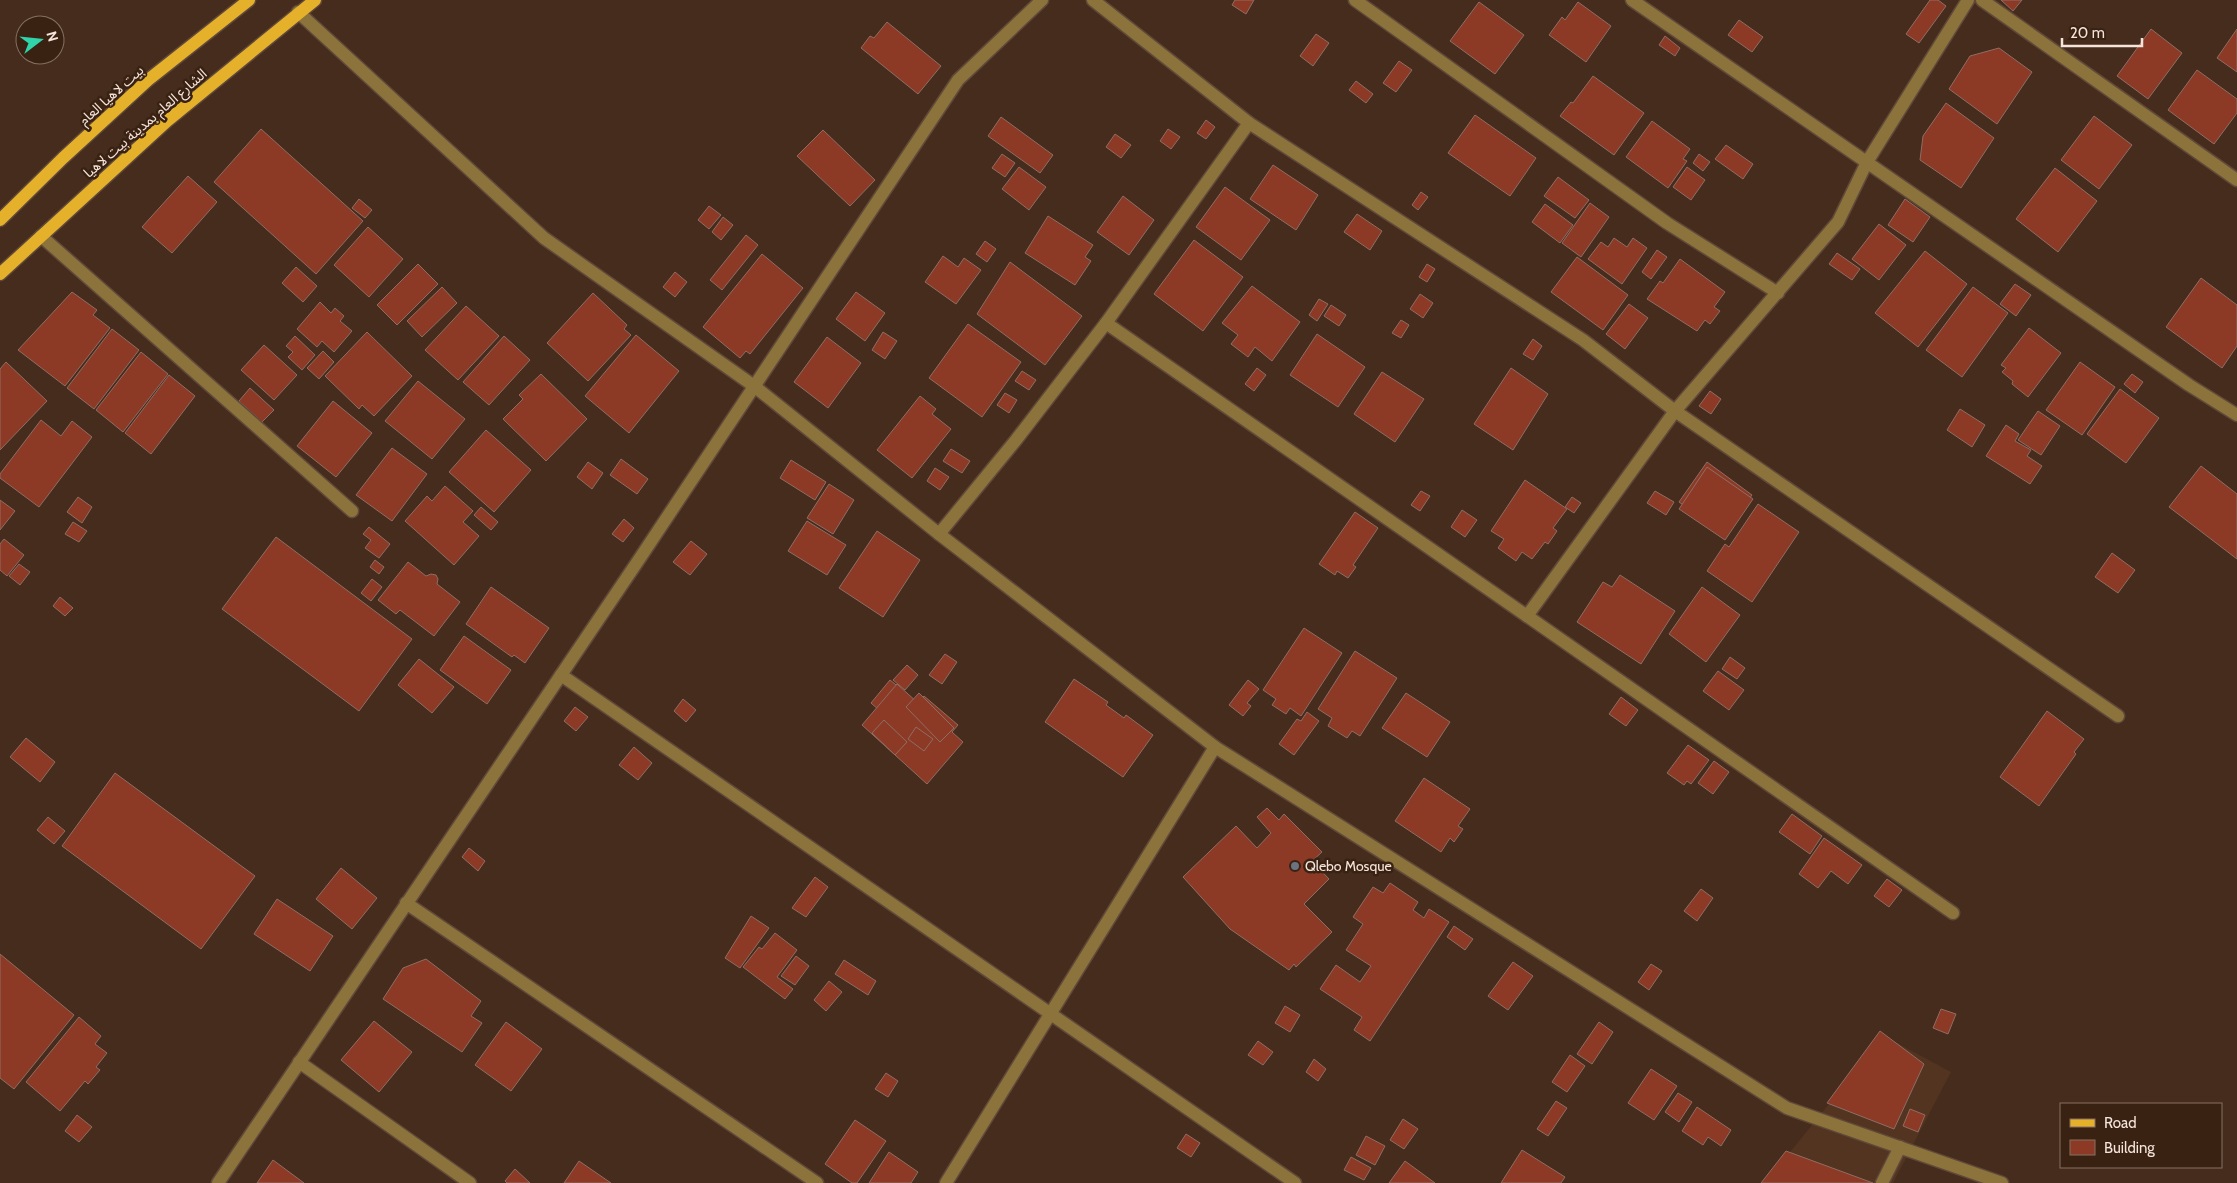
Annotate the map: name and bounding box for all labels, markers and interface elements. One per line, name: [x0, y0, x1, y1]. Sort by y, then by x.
north arrow: [15, 15, 65, 65]
scale bar: [2062, 15, 2142, 47]
text: 20 m: [2070, 24, 2105, 42]
text: N: [42, 29, 63, 44]
street label: بيت لاهيا العام: [75, 61, 149, 130]
street label: الشارع العام بمدينة بيت لاهيا: [80, 64, 212, 183]
place label: Qlebo Mosque: [1305, 857, 1392, 875]
marker: Qlebo Mosque: [1289, 860, 1301, 872]
legend: [2060, 1103, 2222, 1168]
text: Road: [2104, 1114, 2137, 1132]
text: Building: [2104, 1139, 2155, 1157]

